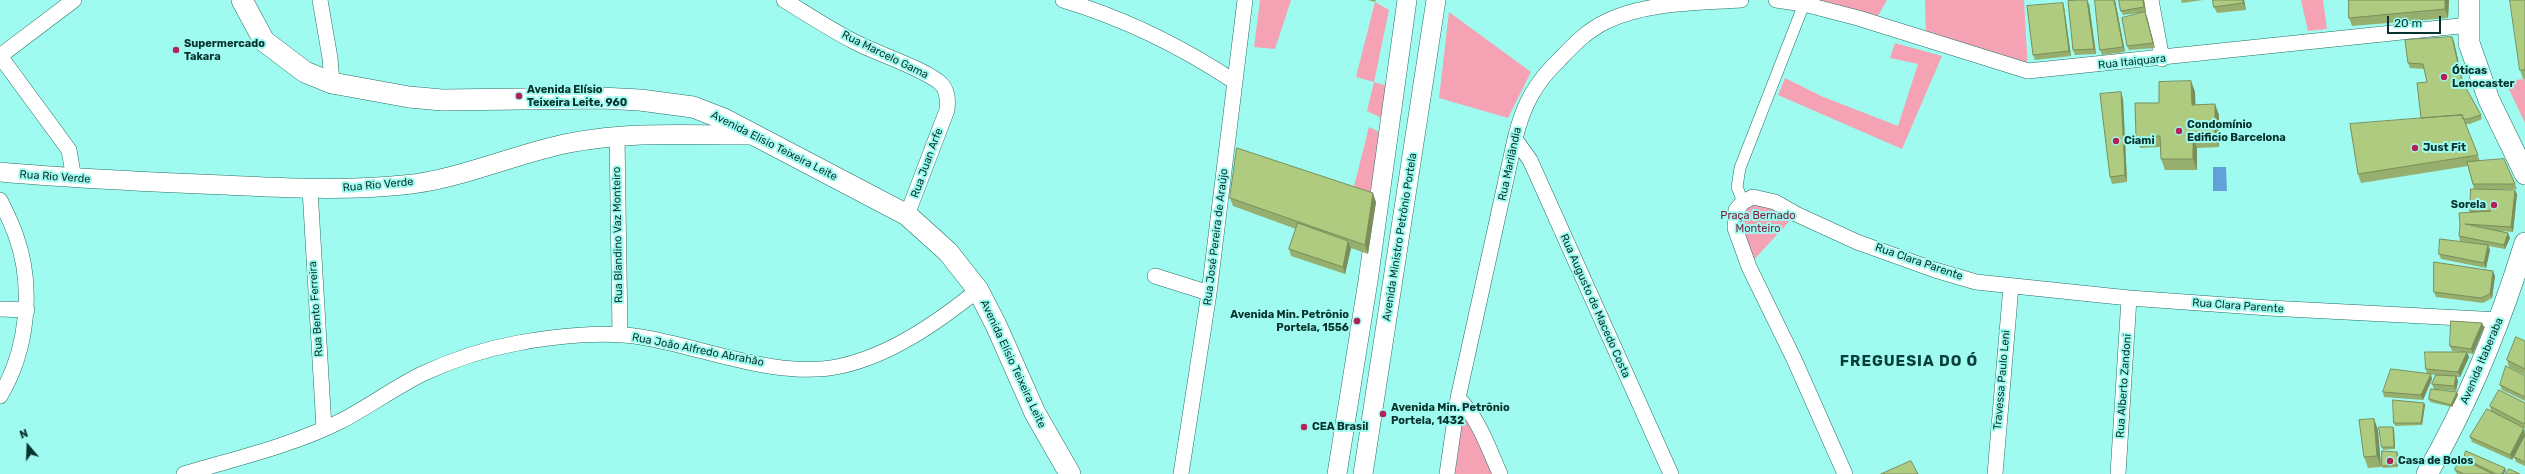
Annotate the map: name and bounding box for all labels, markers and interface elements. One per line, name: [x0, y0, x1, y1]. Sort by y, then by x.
scale bar: [2389, 8, 2443, 34]
text: 20 m: [2394, 16, 2422, 30]
street label: Rua Marcelo Gama: [840, 28, 930, 82]
place label: Supermercado Takara: [184, 37, 265, 63]
marker: Supermercado Takara: [171, 45, 181, 55]
street label: Rua Itaiquara: [2097, 52, 2167, 72]
place label: Óticas Lenocaster: [2452, 64, 2515, 90]
marker: Óticas Lenocaster: [2439, 72, 2449, 82]
place label: Avenida Elísio Teixeira Leite, 960: [527, 83, 627, 109]
marker: Avenida Elísio Teixeira Leite, 960: [514, 91, 524, 101]
street label: Avenida Elísio Teixeira Leite: [709, 108, 839, 184]
place label: Condomínio Edificio Barcelona: [2187, 118, 2286, 144]
street label: Rua Juan Arfe: [908, 126, 946, 200]
street label: Rua Marilândia: [1496, 126, 1524, 202]
marker: Condomínio Edificio Barcelona: [2174, 126, 2184, 136]
place label: Ciami: [2124, 134, 2155, 148]
marker: Ciami: [2111, 136, 2121, 146]
place label: Just Fit: [2423, 141, 2466, 155]
marker: Just Fit: [2410, 143, 2420, 153]
street label: Avenida Ministro Petrônio Portela: [1380, 152, 1420, 322]
street label: Rua Blandino Vaz Monteiro: [610, 167, 626, 303]
street label: Rua Rio Verde: [19, 168, 91, 186]
street label: Rua José Pereira de Araújo: [1201, 168, 1231, 306]
street label: Rua Rio Verde: [342, 175, 414, 195]
place label: Sorela: [2451, 198, 2486, 212]
marker: Sorela: [2489, 200, 2499, 210]
park label: Praça Bernado Monteiro: [1720, 209, 1796, 235]
street label: Rua Augusto de Macedo Costa: [1557, 232, 1633, 380]
street label: Rua Clara Parente: [1873, 241, 1965, 283]
street label: Rua Bento Ferreira: [306, 261, 326, 357]
street label: Rua Clara Parente: [2192, 296, 2284, 316]
street label: Avenida Elísio Teixeira Leite: [977, 298, 1049, 430]
place label: Avenida Min. Petrônio Portela, 1556: [1230, 308, 1349, 334]
marker: Avenida Min. Petrônio Portela, 1556: [1352, 316, 1362, 326]
street label: Avenida Itaberaba: [2458, 316, 2506, 406]
street label: Travessa Paulo Leni: [1991, 329, 2013, 431]
street label: Rua João Alfredo Abrahão: [631, 331, 765, 369]
street label: Rua Alberto Zandoni: [2114, 333, 2134, 439]
district label: FREGUESIA DO Ó: [1840, 353, 1978, 371]
place label: Avenida Min. Petrônio Portela, 1432: [1391, 401, 1510, 427]
marker: Avenida Min. Petrônio Portela, 1432: [1378, 409, 1388, 419]
place label: CEA Brasil: [1312, 420, 1368, 434]
marker: CEA Brasil: [1299, 422, 1309, 432]
north arrow: [8, 426, 48, 466]
text: N: [18, 427, 30, 442]
place label: Casa de Bolos: [2398, 454, 2473, 468]
marker: Casa de Bolos: [2385, 456, 2395, 466]

